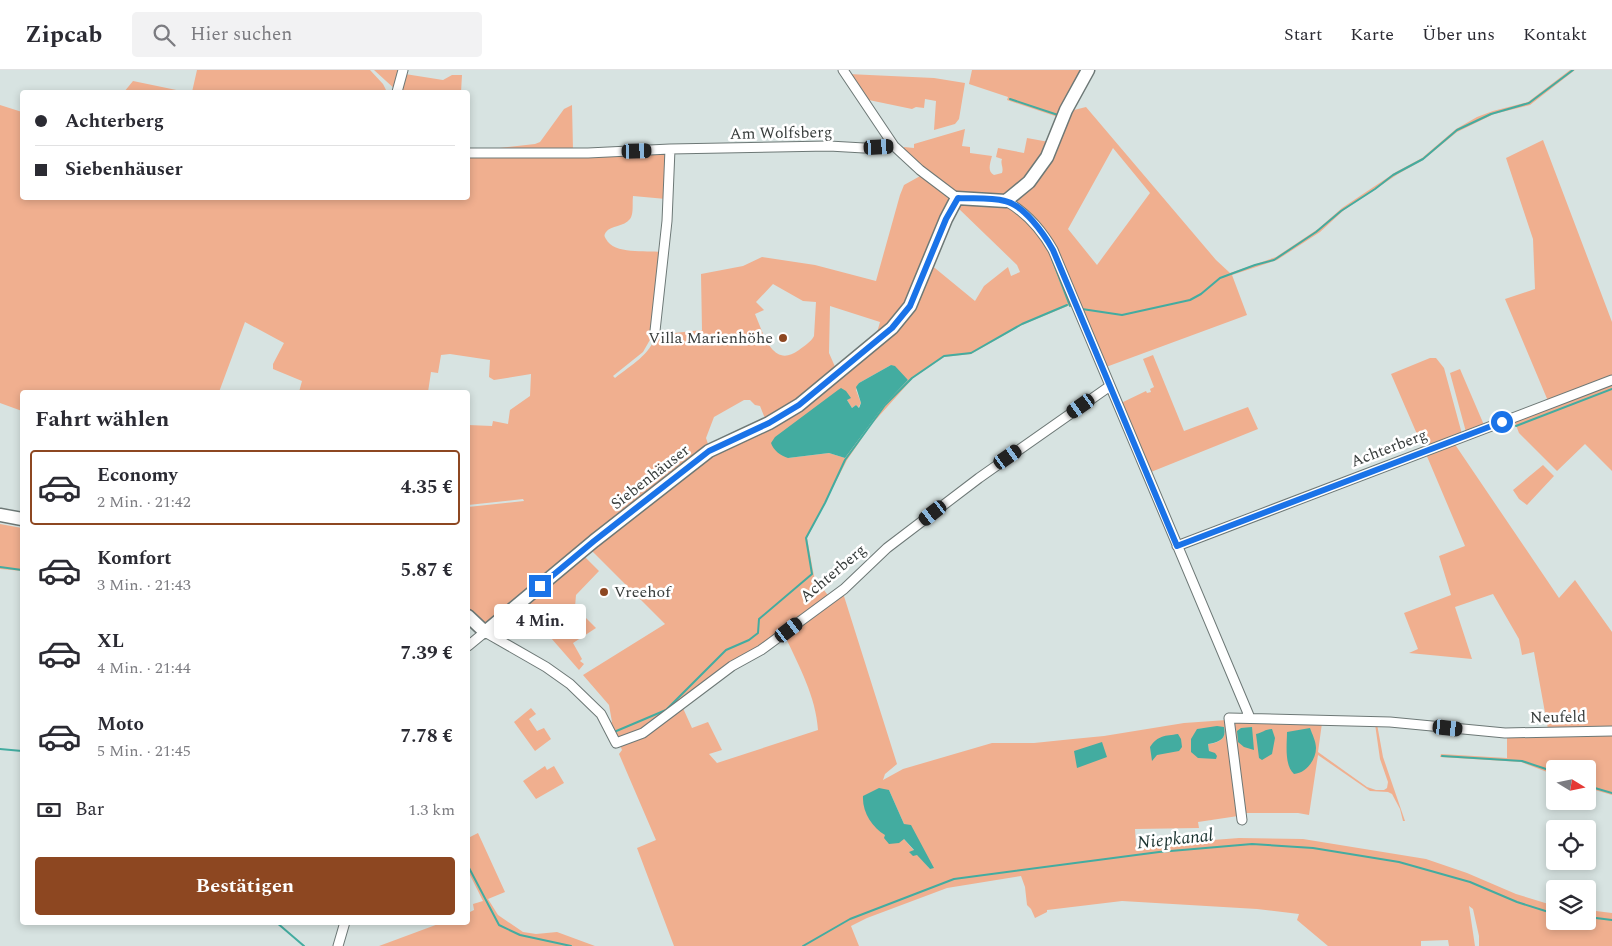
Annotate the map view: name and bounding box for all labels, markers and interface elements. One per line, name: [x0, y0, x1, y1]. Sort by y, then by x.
search box: [132, 12, 482, 57]
text: Zipcab: [25, 17, 102, 53]
text: Hier suchen: [190, 20, 292, 49]
icon: search: [150, 21, 178, 49]
text: Start: [1284, 21, 1322, 48]
text: Karte: [1350, 21, 1394, 48]
text: Über uns: [1422, 21, 1495, 48]
text: Kontakt: [1523, 21, 1587, 48]
text: Achterberg: [65, 107, 164, 136]
street label: Am Wolfsberg: [730, 120, 832, 146]
car: [863, 139, 894, 155]
car: [621, 143, 652, 159]
text: Siebenhäuser: [65, 155, 183, 184]
place label: Villa Marienhöhe: [648, 326, 773, 350]
marker: Villa Marienhöhe: [777, 332, 789, 344]
car: [1064, 391, 1097, 421]
text: Fahrt wählen: [35, 403, 169, 436]
route start: [1491, 411, 1513, 433]
street label: Achterberg: [1347, 422, 1431, 474]
street label: Siebenhäuser: [605, 438, 695, 516]
car: [991, 442, 1024, 472]
text: Economy: [97, 461, 178, 490]
icon: car: [37, 465, 82, 510]
text: 4.35 €: [401, 473, 453, 502]
text: 2 Min. · 21:42: [97, 490, 191, 514]
car: [916, 498, 949, 528]
street label: Achterberg: [795, 538, 871, 608]
text: Komfort: [97, 544, 172, 573]
icon: car: [37, 548, 82, 593]
text: 5.87 €: [401, 556, 453, 585]
text: 3 Min. · 21:43: [97, 573, 191, 597]
route end: [529, 575, 551, 597]
place label: Vreehof: [614, 580, 672, 604]
marker: Vreehof: [598, 586, 610, 598]
callout: 4 Min.: [494, 604, 586, 638]
text: 4 Min.: [516, 609, 564, 633]
car: [772, 615, 805, 645]
text: XL: [97, 627, 124, 656]
icon: car: [37, 631, 82, 676]
text: 7.39 €: [401, 639, 453, 668]
text: 4 Min. · 21:44: [97, 656, 191, 680]
street label: Neufeld: [1530, 705, 1586, 729]
text: Moto: [97, 710, 144, 739]
icon: car: [37, 714, 82, 759]
car: [1432, 719, 1463, 737]
text: 7.78 €: [401, 722, 453, 751]
text: 5 Min. · 21:45: [97, 739, 191, 763]
north arrow: [1546, 760, 1596, 810]
map controls: [1546, 760, 1596, 930]
text: Bar: [75, 795, 104, 824]
icon: cash: [35, 796, 63, 824]
text: 1.3 km: [408, 798, 455, 822]
button: locate: [1546, 820, 1596, 870]
water label: Niepkanal: [1135, 822, 1215, 856]
button: Bestätigen: [35, 857, 455, 915]
button: layers: [1546, 880, 1596, 930]

